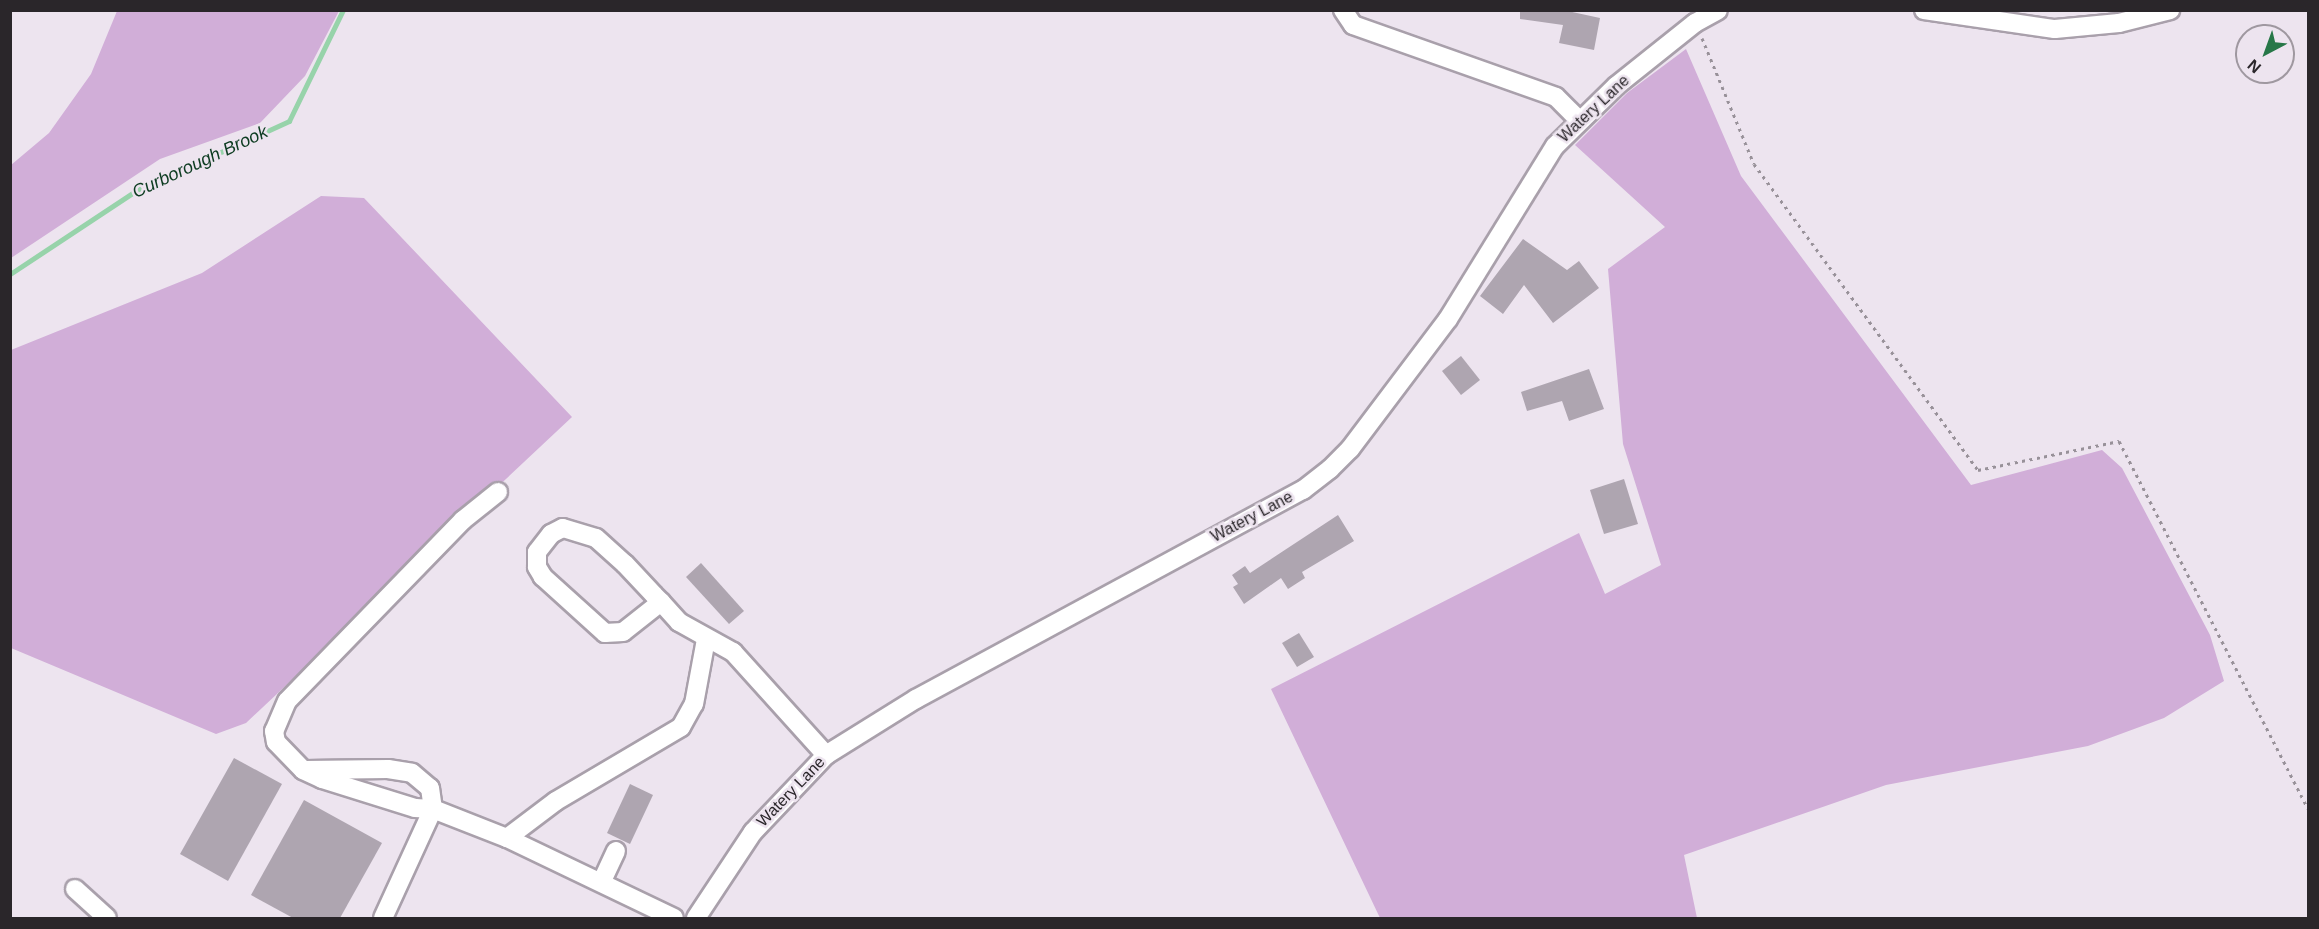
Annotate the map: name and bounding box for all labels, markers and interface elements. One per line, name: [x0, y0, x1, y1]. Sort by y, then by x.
north arrow: [2235, 24, 2295, 84]
text: N: [2244, 56, 2264, 77]
street label: Watery Lane: [1554, 71, 1634, 147]
water label: Curborough Brook: [129, 121, 271, 203]
street label: Watery Lane: [1208, 487, 1296, 547]
street label: Watery Lane: [753, 753, 829, 831]

